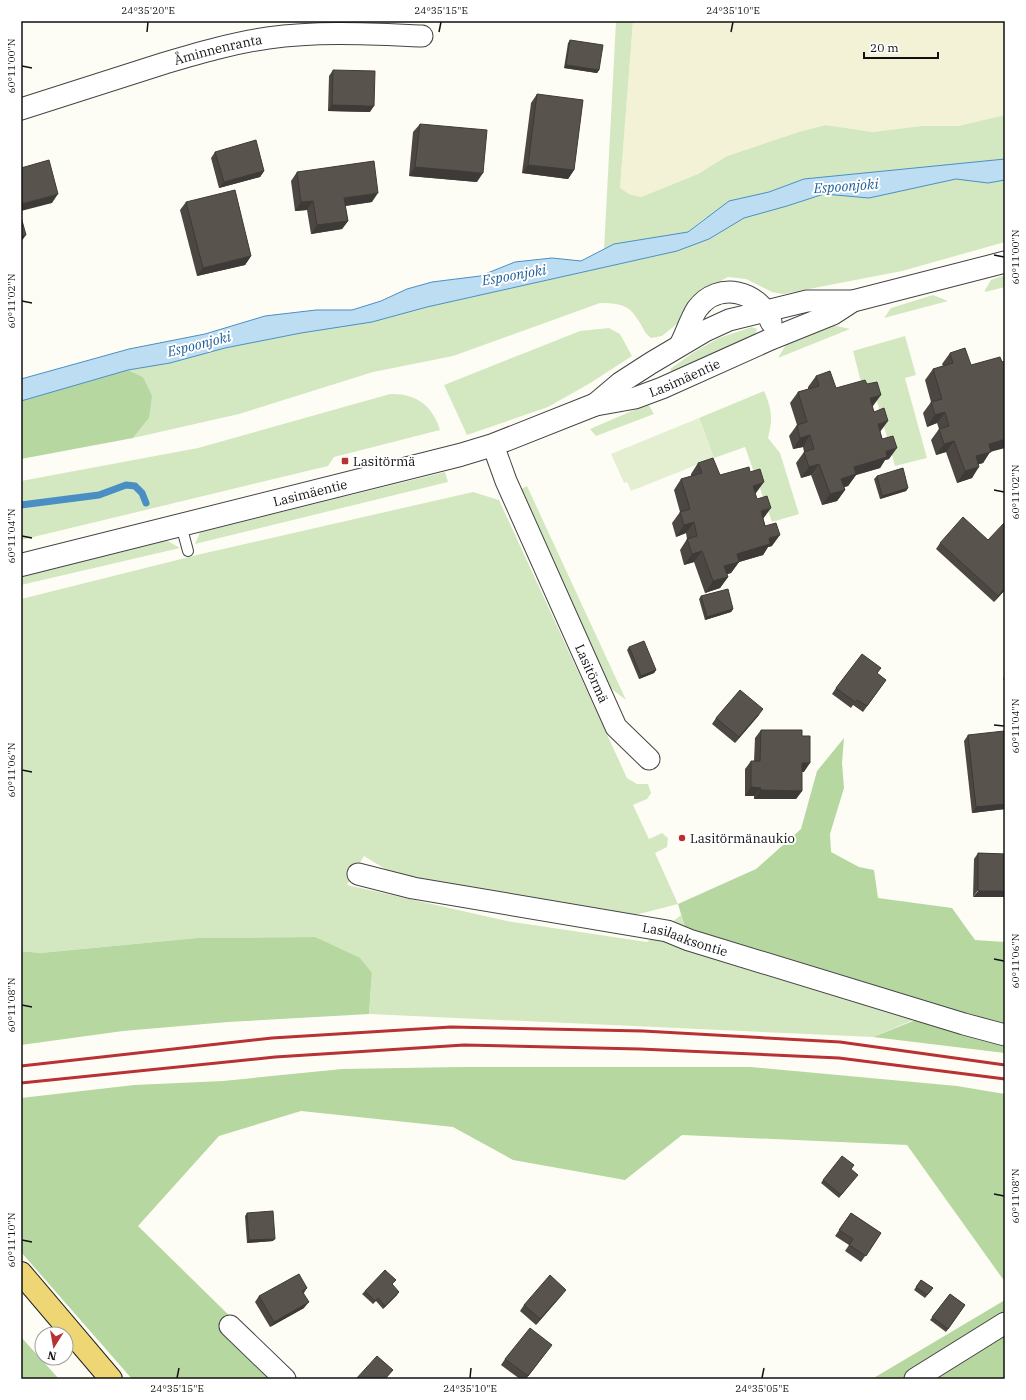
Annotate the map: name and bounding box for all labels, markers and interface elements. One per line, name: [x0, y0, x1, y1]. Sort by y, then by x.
text: 24°35'20"E: [121, 4, 175, 17]
text: 24°35'15"E: [414, 4, 468, 17]
text: 24°35'10"E: [706, 4, 760, 17]
street label: Åminnenranta: [172, 31, 263, 68]
scale bar: [864, 34, 938, 60]
text: 60°11'00"N: [5, 38, 18, 94]
text: 20 m: [870, 40, 899, 55]
water label: Espoonjoki: [812, 175, 880, 197]
text: 60°11'00"N: [1009, 229, 1022, 285]
water label: Espoonjoki: [479, 260, 548, 290]
text: 60°11'02"N: [5, 273, 18, 329]
water label: Espoonjoki: [164, 327, 234, 361]
street label: Lasimäentie: [647, 355, 722, 401]
place label: Lasitörmä: [353, 453, 415, 470]
marker: Lasitörmä: [340, 456, 350, 466]
text: 60°11'02"N: [1009, 464, 1022, 520]
street label: Lasimäentie: [271, 475, 349, 510]
text: 60°11'04"N: [5, 508, 18, 564]
street label: Lasitörmä: [571, 641, 613, 705]
text: 60°11'04"N: [1009, 698, 1022, 754]
text: 60°11'06"N: [5, 742, 18, 798]
place label: Lasitörmänaukio: [690, 830, 795, 847]
marker: Lasitörmänaukio: [677, 833, 687, 843]
street label: Lasilaaksontie: [641, 918, 730, 960]
text: 60°11'06"N: [1009, 933, 1022, 989]
text: 60°11'08"N: [5, 977, 18, 1033]
text: 60°11'08"N: [1009, 1168, 1022, 1224]
text: 60°11'10"N: [5, 1212, 18, 1268]
north arrow: [34, 1326, 74, 1366]
text: N: [46, 1348, 58, 1364]
text: 24°35'15"E: [150, 1382, 204, 1395]
text: 24°35'10"E: [443, 1382, 497, 1395]
text: 24°35'05"E: [735, 1382, 789, 1395]

